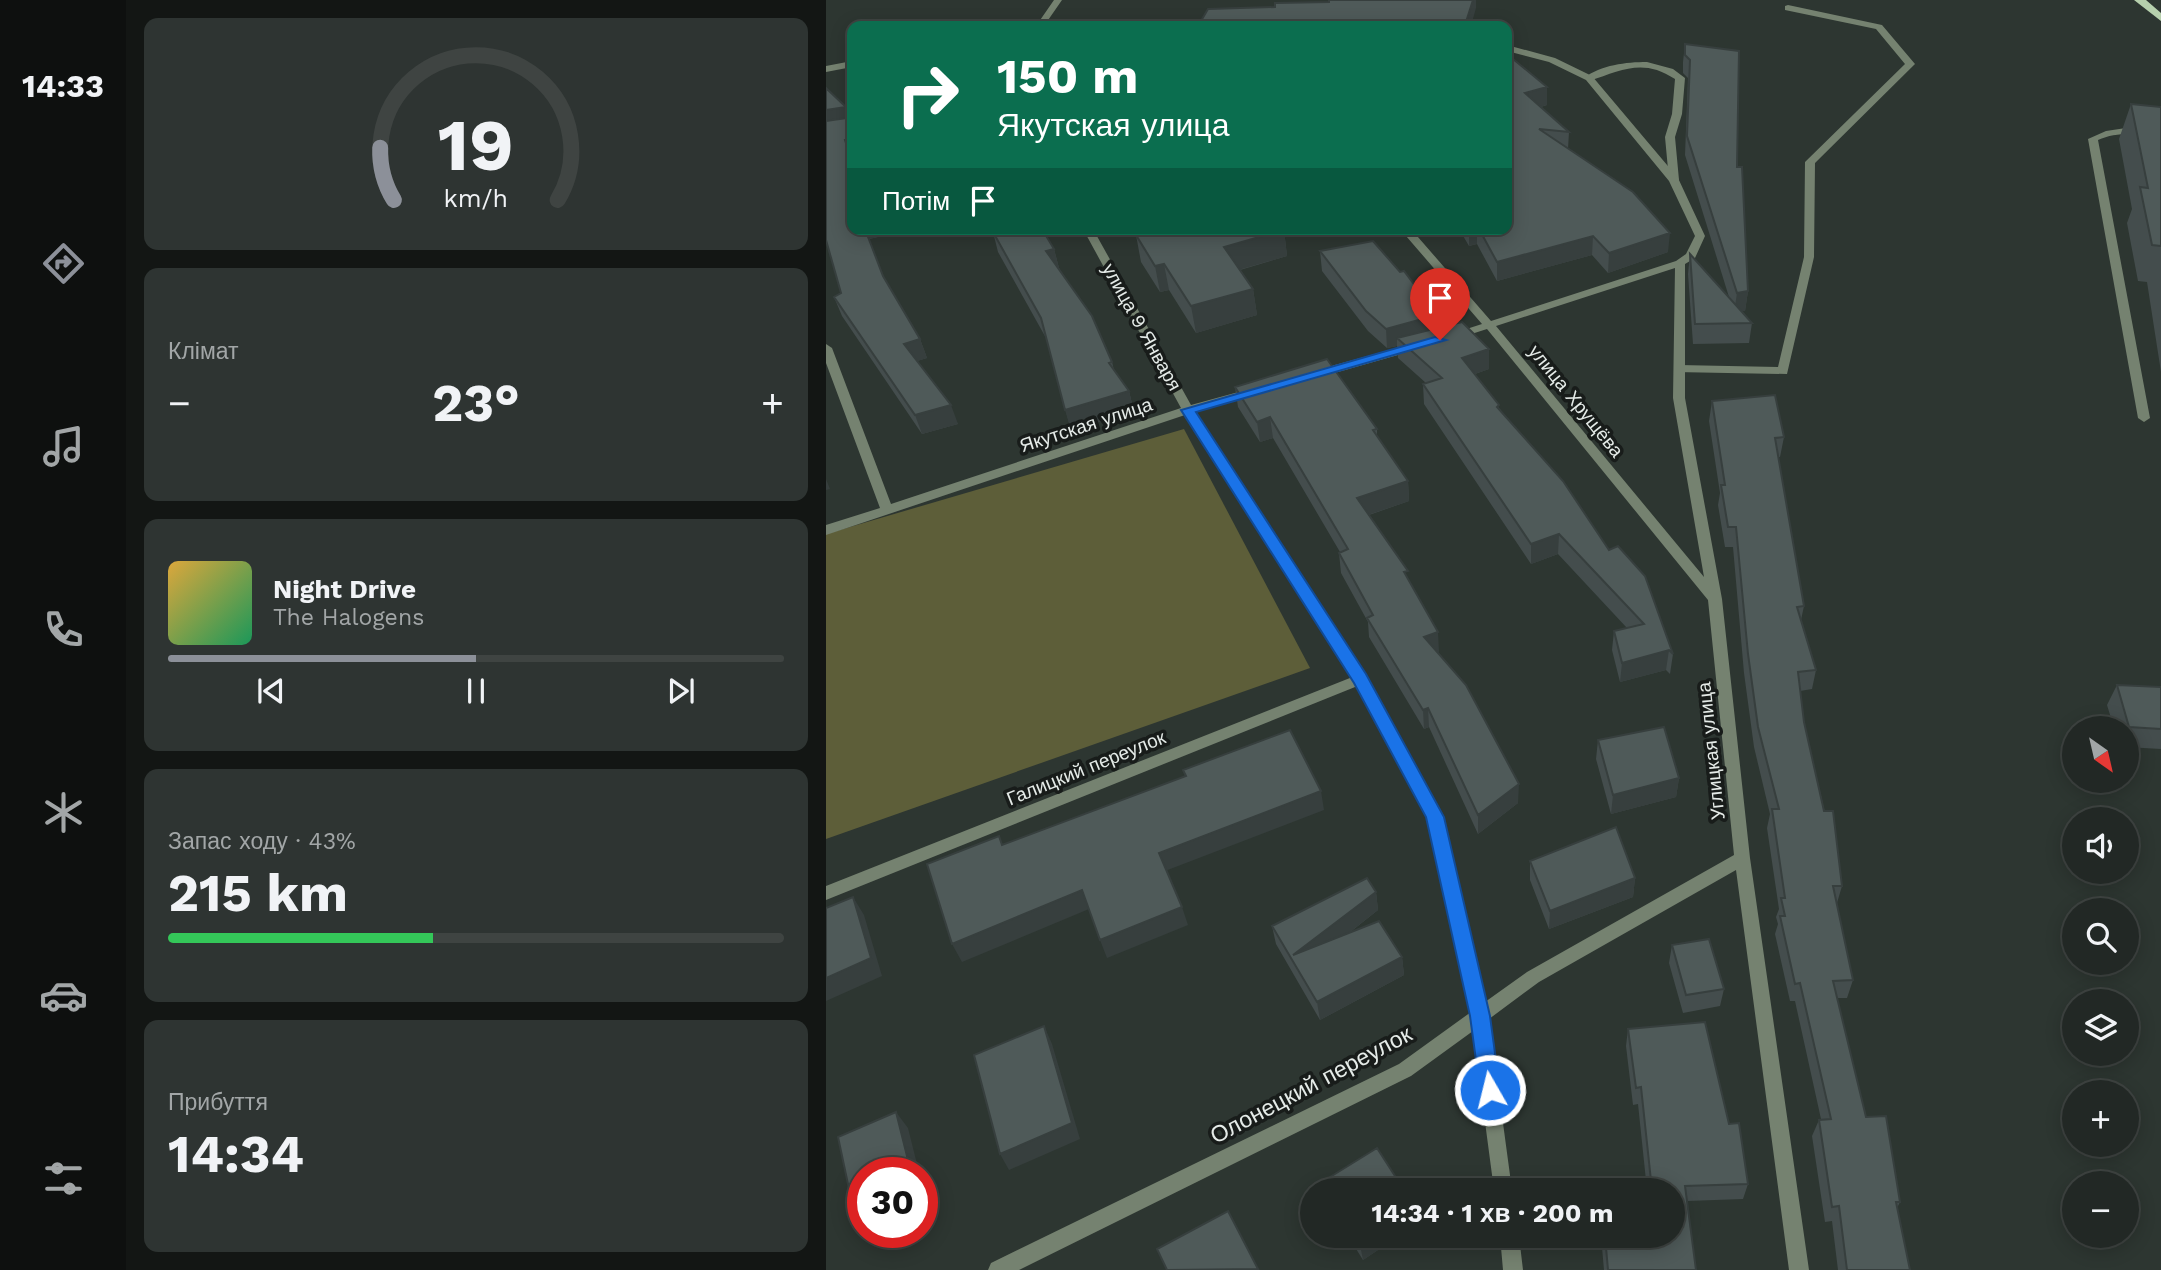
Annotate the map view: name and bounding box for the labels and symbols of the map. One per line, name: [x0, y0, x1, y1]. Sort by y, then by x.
street label: улица 9 Января: [1097, 259, 1187, 395]
pin: [1410, 268, 1470, 340]
street label: улица Хрущёва: [1524, 340, 1629, 462]
street label: Якутская улица: [1017, 393, 1156, 457]
street label: Углицкая улица: [1692, 680, 1730, 821]
north arrow: [2062, 716, 2138, 793]
street label: Галицкий переулок: [1003, 725, 1169, 810]
street label: Олонецкий переулок: [1206, 1020, 1417, 1150]
position arrow: [1453, 1053, 1527, 1127]
speed limit sign: 30: [847, 1157, 938, 1248]

